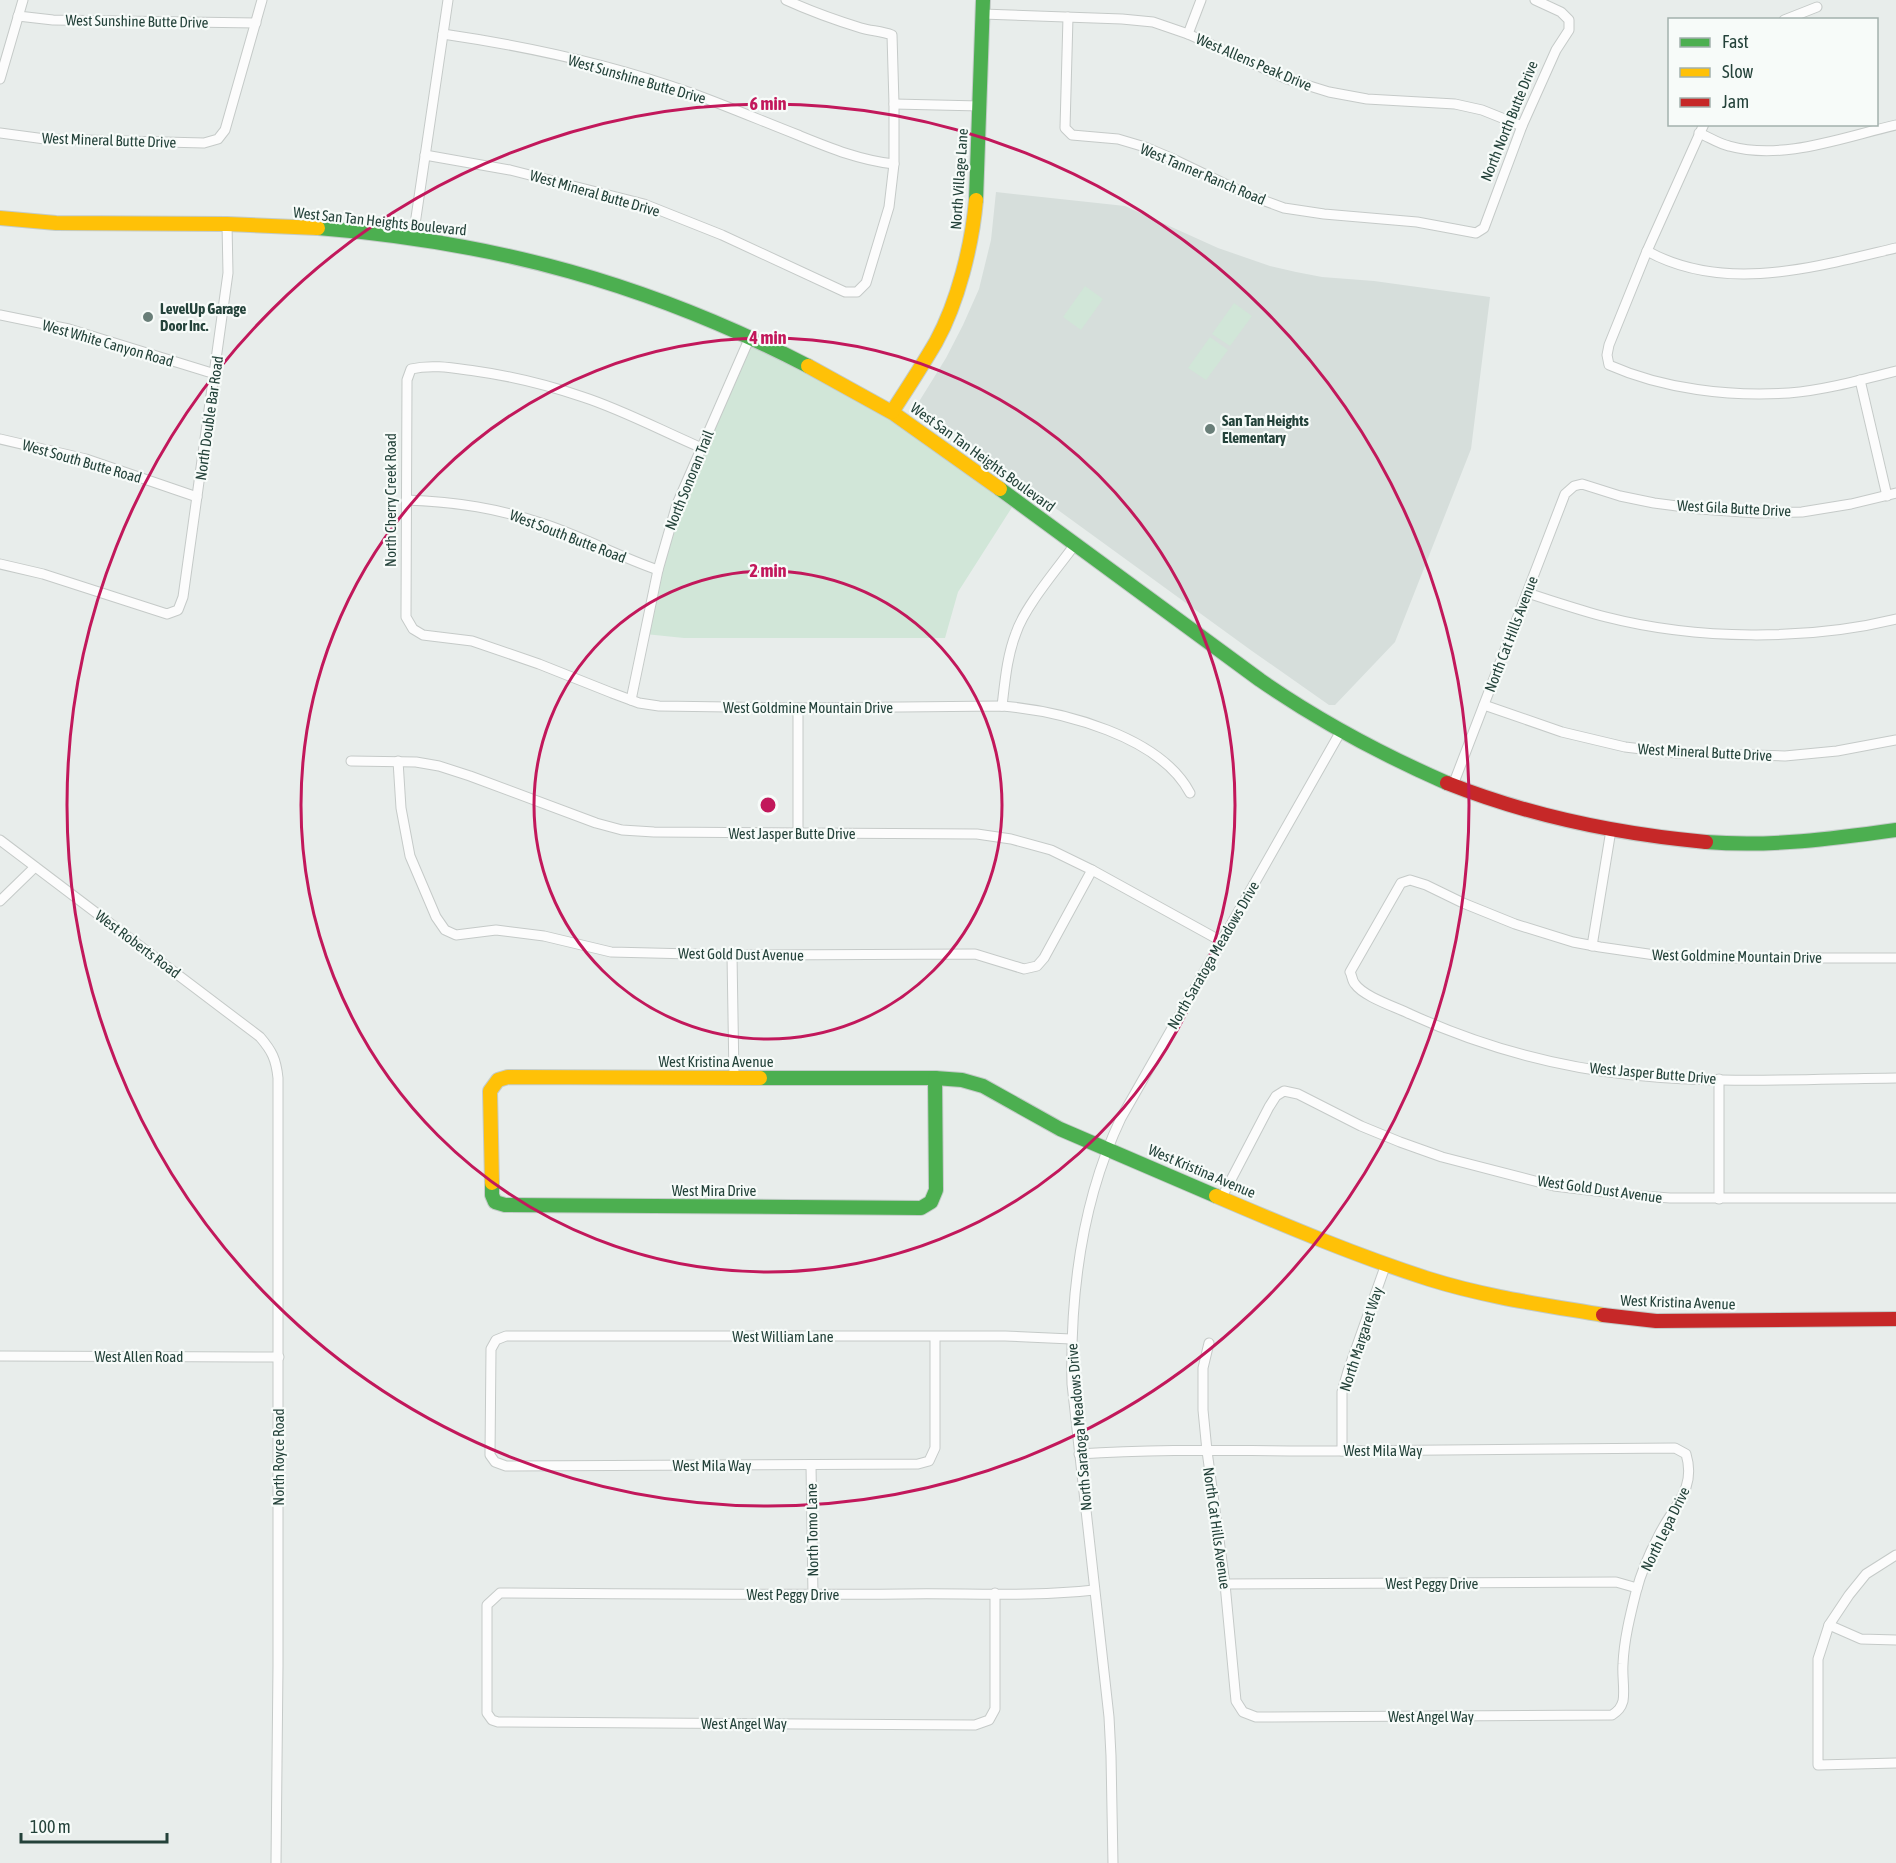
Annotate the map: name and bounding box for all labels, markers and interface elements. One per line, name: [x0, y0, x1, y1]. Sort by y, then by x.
street label: West Sunshine Butte Drive: [66, 11, 209, 31]
legend: [1668, 18, 1878, 126]
street label: West Allens Peak Drive: [1193, 30, 1315, 94]
text: Fast: [1722, 31, 1749, 52]
street label: West Sunshine Butte Drive: [566, 51, 708, 107]
street label: North North Butte Drive: [1477, 58, 1541, 184]
text: Slow: [1722, 61, 1753, 82]
text: Jam: [1722, 91, 1749, 112]
text: 6 min: [750, 93, 787, 114]
street label: North Village Lane: [947, 128, 971, 230]
street label: West Mineral Butte Drive: [42, 129, 177, 151]
street label: West Tanner Ranch Road: [1138, 140, 1268, 208]
street label: West Mineral Butte Drive: [528, 166, 662, 220]
street label: West San Tan Heights Boulevard: [293, 203, 467, 239]
place label: LevelUp Garage Door Inc.: [160, 300, 246, 334]
marker: LevelUp Garage Door Inc.: [141, 310, 155, 324]
street label: West White Canyon Road: [40, 316, 176, 370]
text: 4 min: [749, 327, 787, 348]
street label: North Double Bar Road: [192, 355, 226, 481]
street label: West San Tan Heights Boulevard: [908, 399, 1058, 515]
place label: San Tan Heights Elementary: [1222, 412, 1309, 446]
marker: San Tan Heights Elementary: [1203, 422, 1217, 436]
street label: North Sonoran Trail: [661, 428, 717, 532]
street label: North Cherry Creek Road: [382, 433, 399, 567]
street label: West South Butte Road: [20, 436, 144, 486]
street label: West Gila Butte Drive: [1677, 497, 1792, 519]
street label: West South Butte Road: [507, 506, 629, 566]
text: 2 min: [750, 560, 787, 581]
street label: North Cat Hills Avenue: [1481, 573, 1541, 694]
street label: West Goldmine Mountain Drive: [723, 699, 893, 716]
street label: West Mineral Butte Drive: [1637, 740, 1773, 764]
centre of rings: [758, 795, 778, 815]
street label: West Jasper Butte Drive: [728, 825, 856, 842]
street label: North Saratoga Meadows Drive: [1164, 878, 1262, 1032]
street label: West Roberts Road: [92, 907, 184, 981]
street label: West Gold Dust Avenue: [678, 944, 804, 964]
street label: West Goldmine Mountain Drive: [1652, 946, 1822, 966]
street label: West Kristina Avenue: [658, 1053, 774, 1070]
street label: West Jasper Butte Drive: [1589, 1059, 1717, 1087]
street label: West Kristina Avenue: [1146, 1141, 1258, 1201]
street label: West Gold Dust Avenue: [1537, 1172, 1664, 1206]
street label: West Mira Drive: [672, 1182, 757, 1199]
street label: North Margaret Way: [1336, 1284, 1386, 1394]
street label: West Kristina Avenue: [1620, 1291, 1736, 1313]
street label: West William Lane: [732, 1328, 834, 1345]
street label: North Saratoga Meadows Drive: [1063, 1342, 1095, 1511]
street label: West Allen Road: [95, 1348, 183, 1365]
street label: North Royce Road: [270, 1408, 287, 1506]
street label: West Mila Way: [1344, 1442, 1423, 1459]
street label: West Mila Way: [673, 1457, 752, 1474]
street label: North Cat Hills Avenue: [1200, 1466, 1234, 1590]
street label: North Tomo Lane: [803, 1483, 821, 1577]
street label: North Lepa Drive: [1637, 1484, 1693, 1574]
street label: West Peggy Drive: [1386, 1575, 1479, 1592]
street label: West Peggy Drive: [747, 1586, 840, 1603]
street label: West Angel Way: [1388, 1708, 1474, 1725]
street label: West Angel Way: [701, 1715, 787, 1732]
scale bar: [21, 1806, 166, 1844]
text: 100 m: [30, 1816, 71, 1837]

